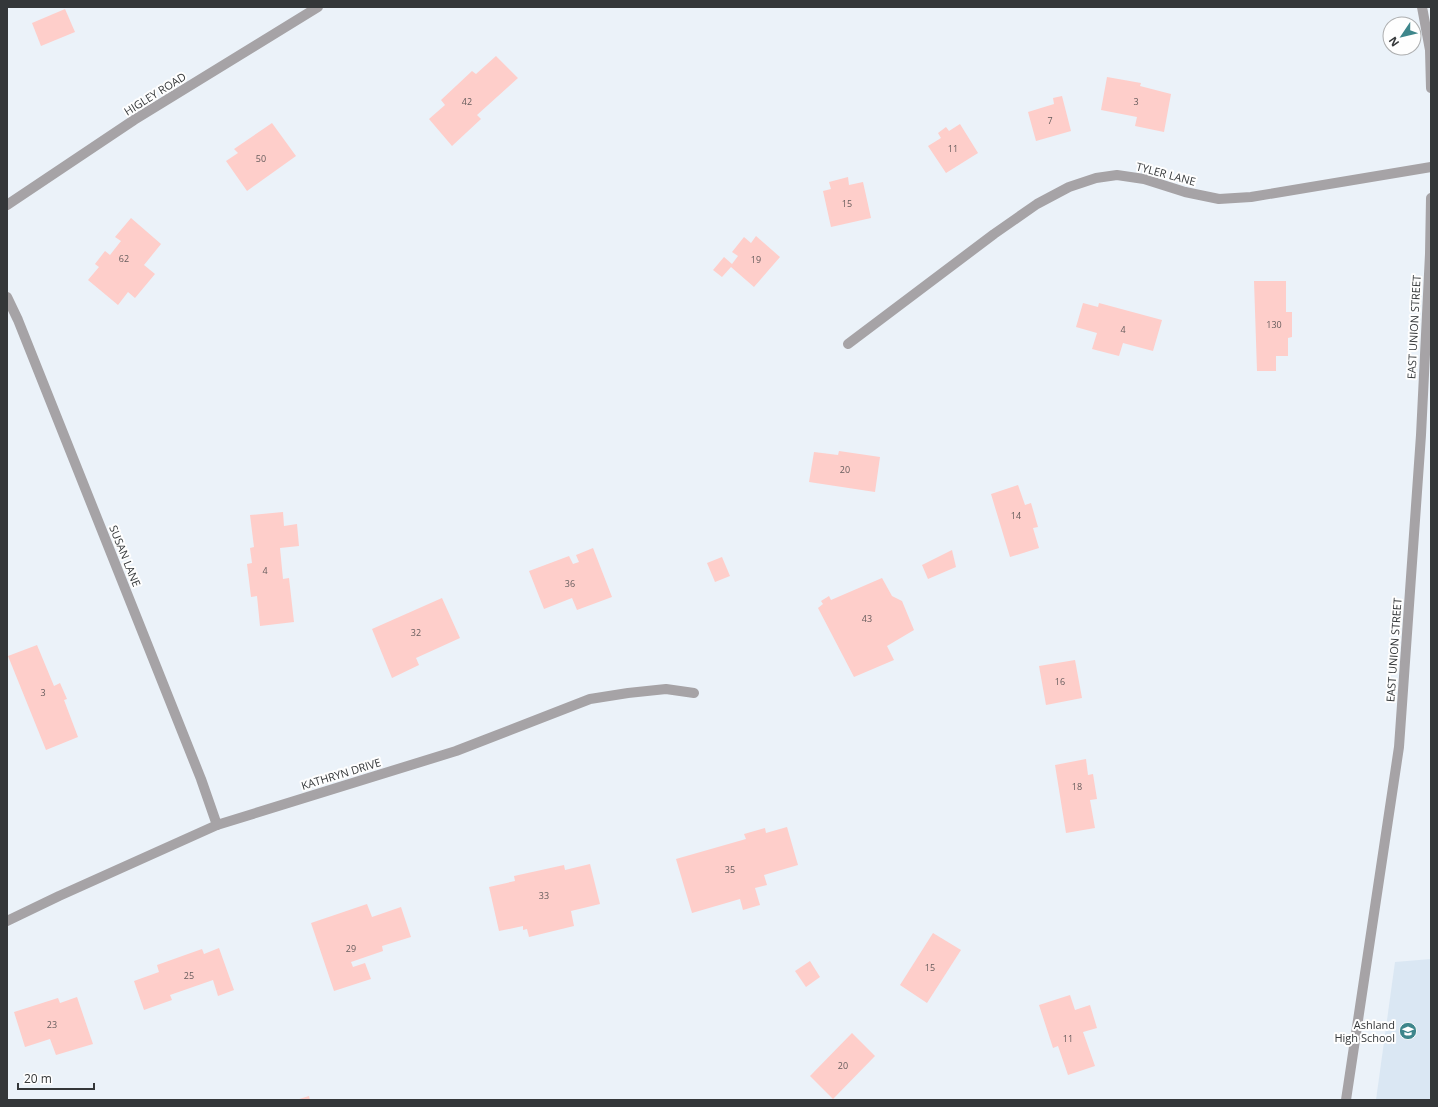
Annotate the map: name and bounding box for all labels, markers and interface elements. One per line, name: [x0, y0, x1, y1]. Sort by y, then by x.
north arrow: [1382, 16, 1422, 56]
text: N: [1385, 34, 1402, 50]
street label: HIGLEY ROAD: [121, 69, 189, 119]
house number: 42: [462, 95, 472, 108]
house number: 3: [1133, 95, 1139, 108]
house number: 7: [1047, 114, 1053, 127]
house number: 11: [948, 142, 958, 155]
house number: 50: [256, 152, 266, 165]
street label: TYLER LANE: [1135, 158, 1197, 189]
house number: 15: [842, 197, 852, 210]
house number: 62: [119, 252, 129, 265]
house number: 19: [751, 253, 761, 266]
street label: EAST UNION STREET: [1403, 275, 1424, 379]
house number: 130: [1266, 318, 1282, 331]
house number: 4: [1120, 323, 1126, 336]
house number: 20: [840, 463, 850, 476]
house number: 14: [1011, 509, 1021, 522]
street label: SUSAN LANE: [106, 523, 145, 589]
house number: 4: [262, 564, 268, 577]
house number: 36: [565, 577, 575, 590]
street label: EAST UNION STREET: [1382, 597, 1405, 702]
house number: 43: [862, 612, 872, 625]
house number: 32: [411, 626, 421, 639]
house number: 16: [1055, 675, 1065, 688]
house number: 3: [40, 686, 46, 699]
street label: KATHRYN DRIVE: [299, 754, 382, 793]
house number: 18: [1072, 780, 1082, 793]
house number: 35: [725, 863, 735, 876]
house number: 33: [539, 889, 549, 902]
house number: 29: [346, 942, 356, 955]
house number: 15: [925, 961, 935, 974]
house number: 25: [184, 969, 194, 982]
place label: Ashland High School: [1334, 1017, 1395, 1045]
house number: 23: [47, 1018, 57, 1031]
school or university icon: Ashland High School: [1398, 1021, 1418, 1041]
house number: 11: [1063, 1032, 1073, 1045]
house number: 20: [838, 1059, 848, 1072]
scale bar: [18, 1065, 94, 1091]
text: 20 m: [24, 1070, 52, 1087]

